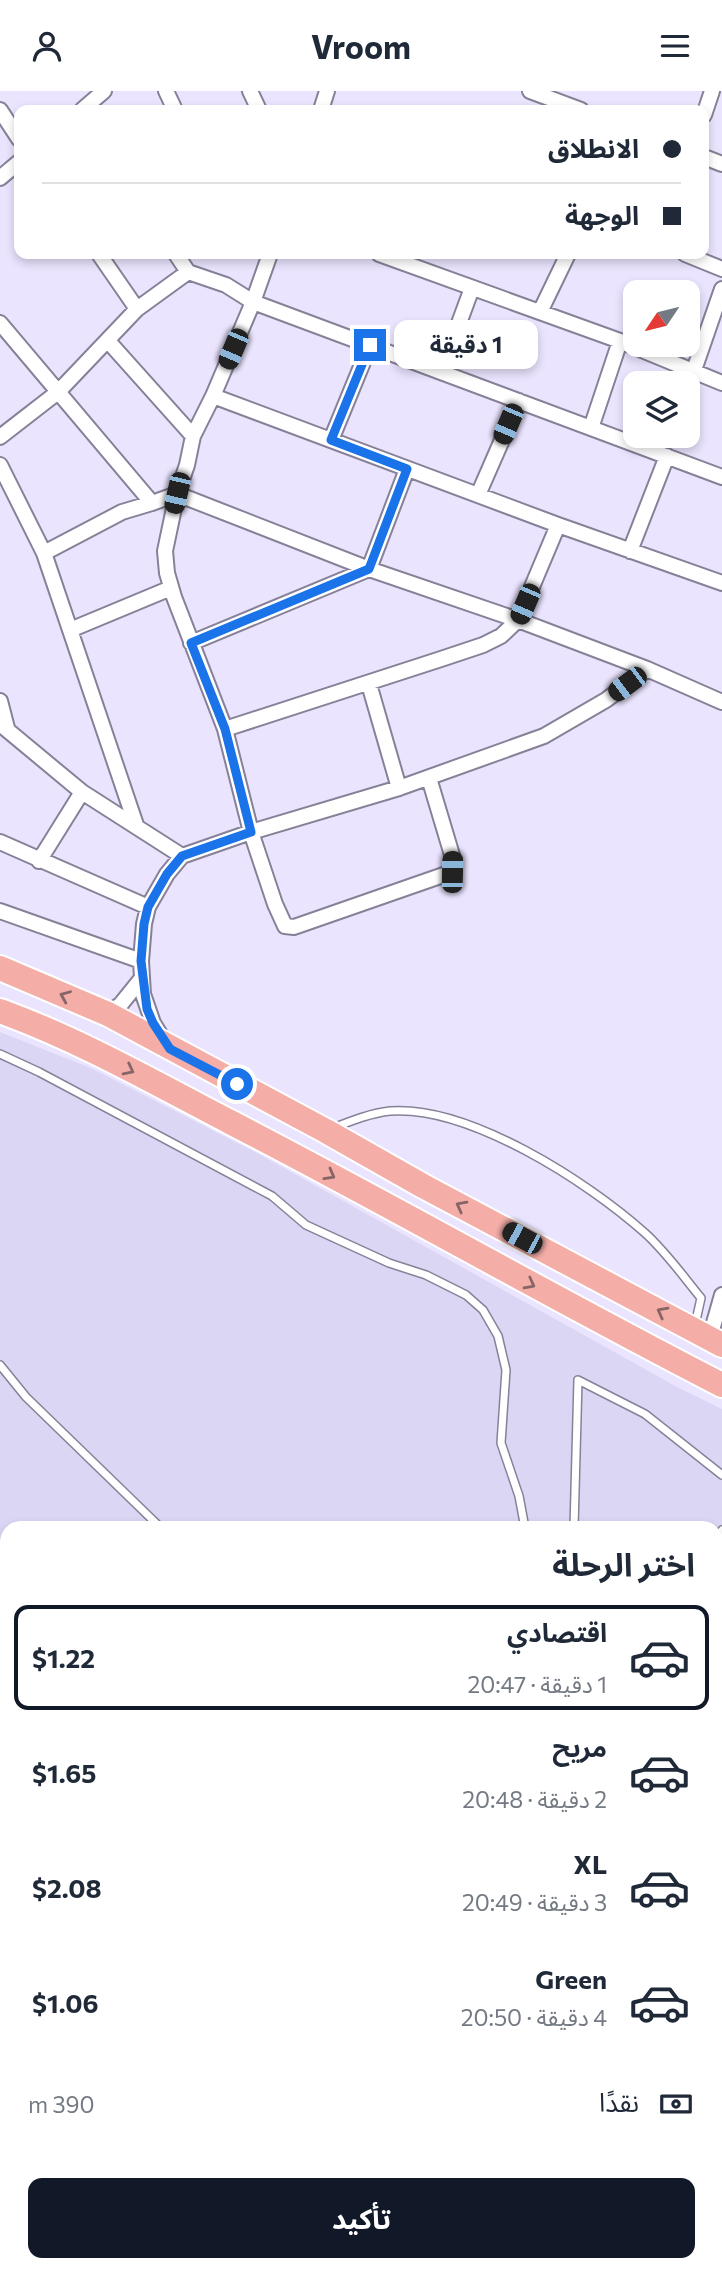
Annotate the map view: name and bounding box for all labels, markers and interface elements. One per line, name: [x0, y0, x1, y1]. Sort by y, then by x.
text: Vroom: [311, 26, 411, 66]
icon: person: [28, 27, 66, 65]
icon: menu: [656, 27, 694, 65]
text: الانطلاق: [548, 132, 639, 163]
text: الوجهة: [565, 199, 639, 230]
north arrow: [623, 280, 700, 357]
map controls: [623, 280, 700, 448]
callout: 1 دقيقة: [394, 321, 538, 369]
car: [216, 326, 251, 372]
route end: [354, 329, 386, 361]
text: 1 دقيقة: [430, 330, 502, 358]
button: layers: [623, 371, 700, 448]
car: [491, 401, 526, 447]
car: [163, 470, 192, 516]
car: [508, 581, 543, 627]
car: [604, 663, 651, 705]
car: [442, 851, 463, 893]
one-way arrow: [60, 990, 73, 1004]
one-way arrow: [122, 1061, 134, 1075]
route start: [221, 1068, 253, 1100]
one-way arrow: [323, 1167, 336, 1180]
one-way arrow: [456, 1201, 468, 1214]
car: [499, 1219, 546, 1257]
one-way arrow: [523, 1276, 535, 1289]
one-way arrow: [657, 1307, 669, 1320]
text: اختر الرحلة: [552, 1543, 695, 1583]
text: اقتصادي: [507, 1616, 607, 1647]
icon: car: [628, 1626, 691, 1689]
text: $1.22: [32, 1642, 95, 1673]
text: 1 دقيقة · 20:47: [467, 1670, 607, 1698]
text: مريح: [552, 1731, 607, 1762]
icon: car: [628, 1741, 691, 1804]
text: $1.65: [32, 1757, 96, 1788]
text: 2 دقيقة · 20:48: [462, 1785, 607, 1813]
text: XL: [573, 1848, 607, 1879]
icon: car: [628, 1856, 691, 1919]
text: $2.08: [32, 1872, 102, 1903]
text: 3 دقيقة · 20:49: [462, 1888, 607, 1916]
text: Green: [535, 1963, 607, 1994]
icon: car: [628, 1971, 691, 2034]
text: $1.06: [32, 1987, 99, 2018]
text: 4 دقيقة · 20:50: [461, 2003, 607, 2031]
icon: cash: [657, 2085, 695, 2123]
text: نقدًا: [599, 2086, 639, 2117]
text: 390 m: [28, 2090, 95, 2118]
button: تأكيد: [28, 2178, 695, 2258]

